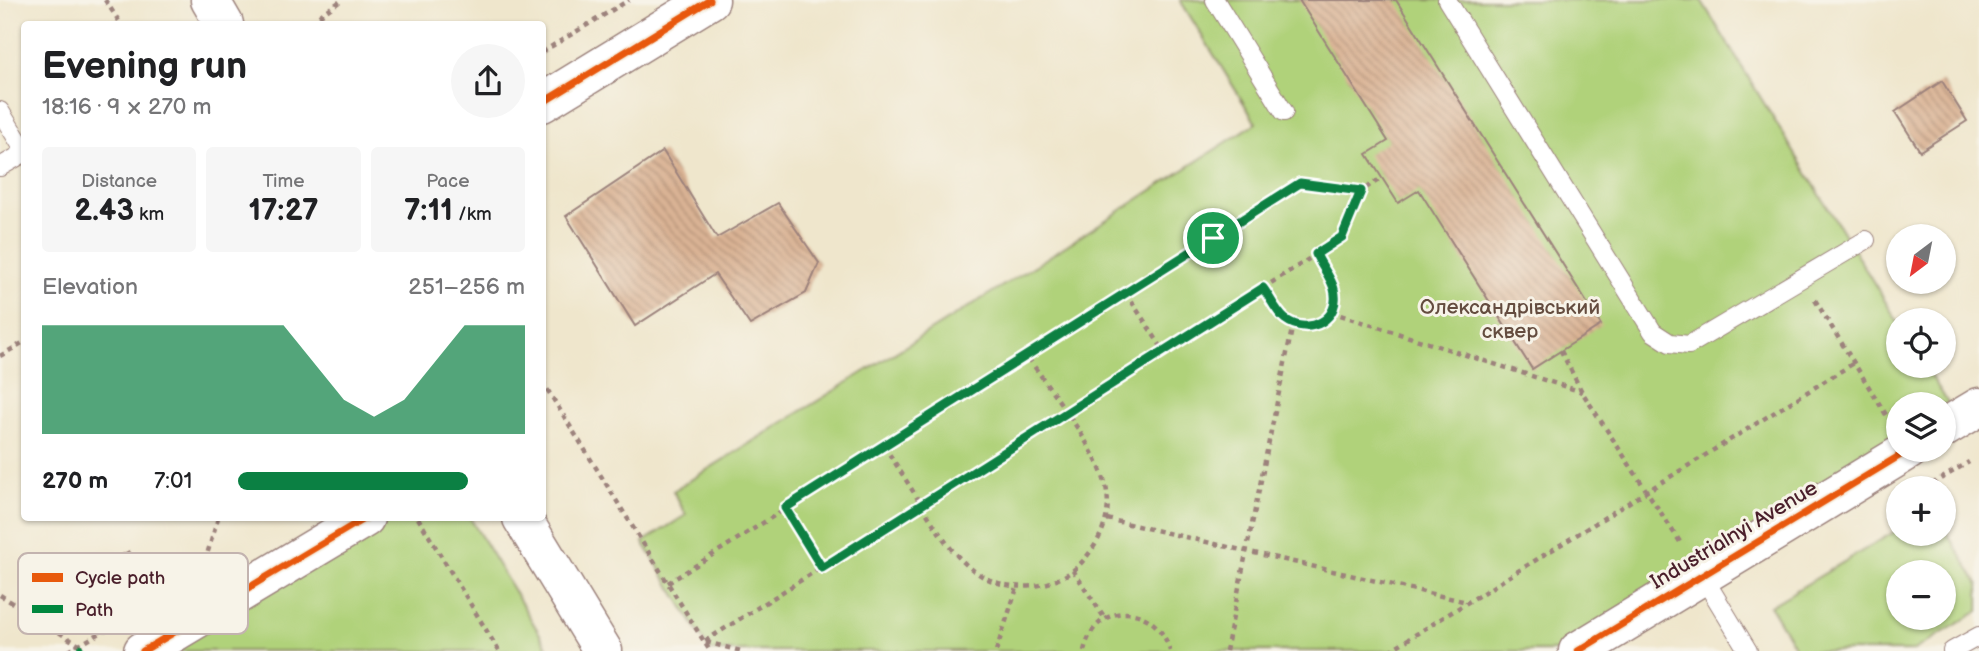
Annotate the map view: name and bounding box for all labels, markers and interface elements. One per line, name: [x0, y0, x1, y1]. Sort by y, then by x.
text: Evening run: [42, 44, 247, 89]
button: share: [451, 44, 525, 118]
text: 18:16 · 9 × 270 m: [42, 93, 212, 121]
text: Distance: [81, 170, 157, 193]
text: Time: [262, 170, 305, 193]
text: Pace: [426, 170, 469, 193]
text: 2.43: [74, 193, 134, 229]
text: 17:27: [248, 193, 319, 229]
text: 7:11: [404, 193, 453, 229]
text: km: [134, 203, 164, 226]
text: /km: [453, 203, 492, 226]
pin: [1183, 208, 1243, 268]
icon: arrive: [1194, 219, 1232, 257]
north arrow: [1886, 224, 1956, 294]
map controls: [1886, 224, 1956, 630]
text: Elevation: [42, 273, 138, 301]
text: 251–256 m: [408, 273, 525, 301]
park label: Олександрівський сквер: [1420, 295, 1600, 344]
button: locate: [1886, 308, 1956, 378]
button: layers: [1886, 392, 1956, 462]
text: 270 m: [42, 467, 108, 495]
text: 7:01: [154, 467, 192, 495]
street label: Industrialnyi Avenue: [1646, 475, 1822, 595]
button: +: [1886, 476, 1956, 546]
legend: [18, 553, 248, 634]
button: −: [1886, 560, 1956, 630]
text: Cycle path: [75, 567, 165, 590]
text: Path: [75, 599, 113, 622]

